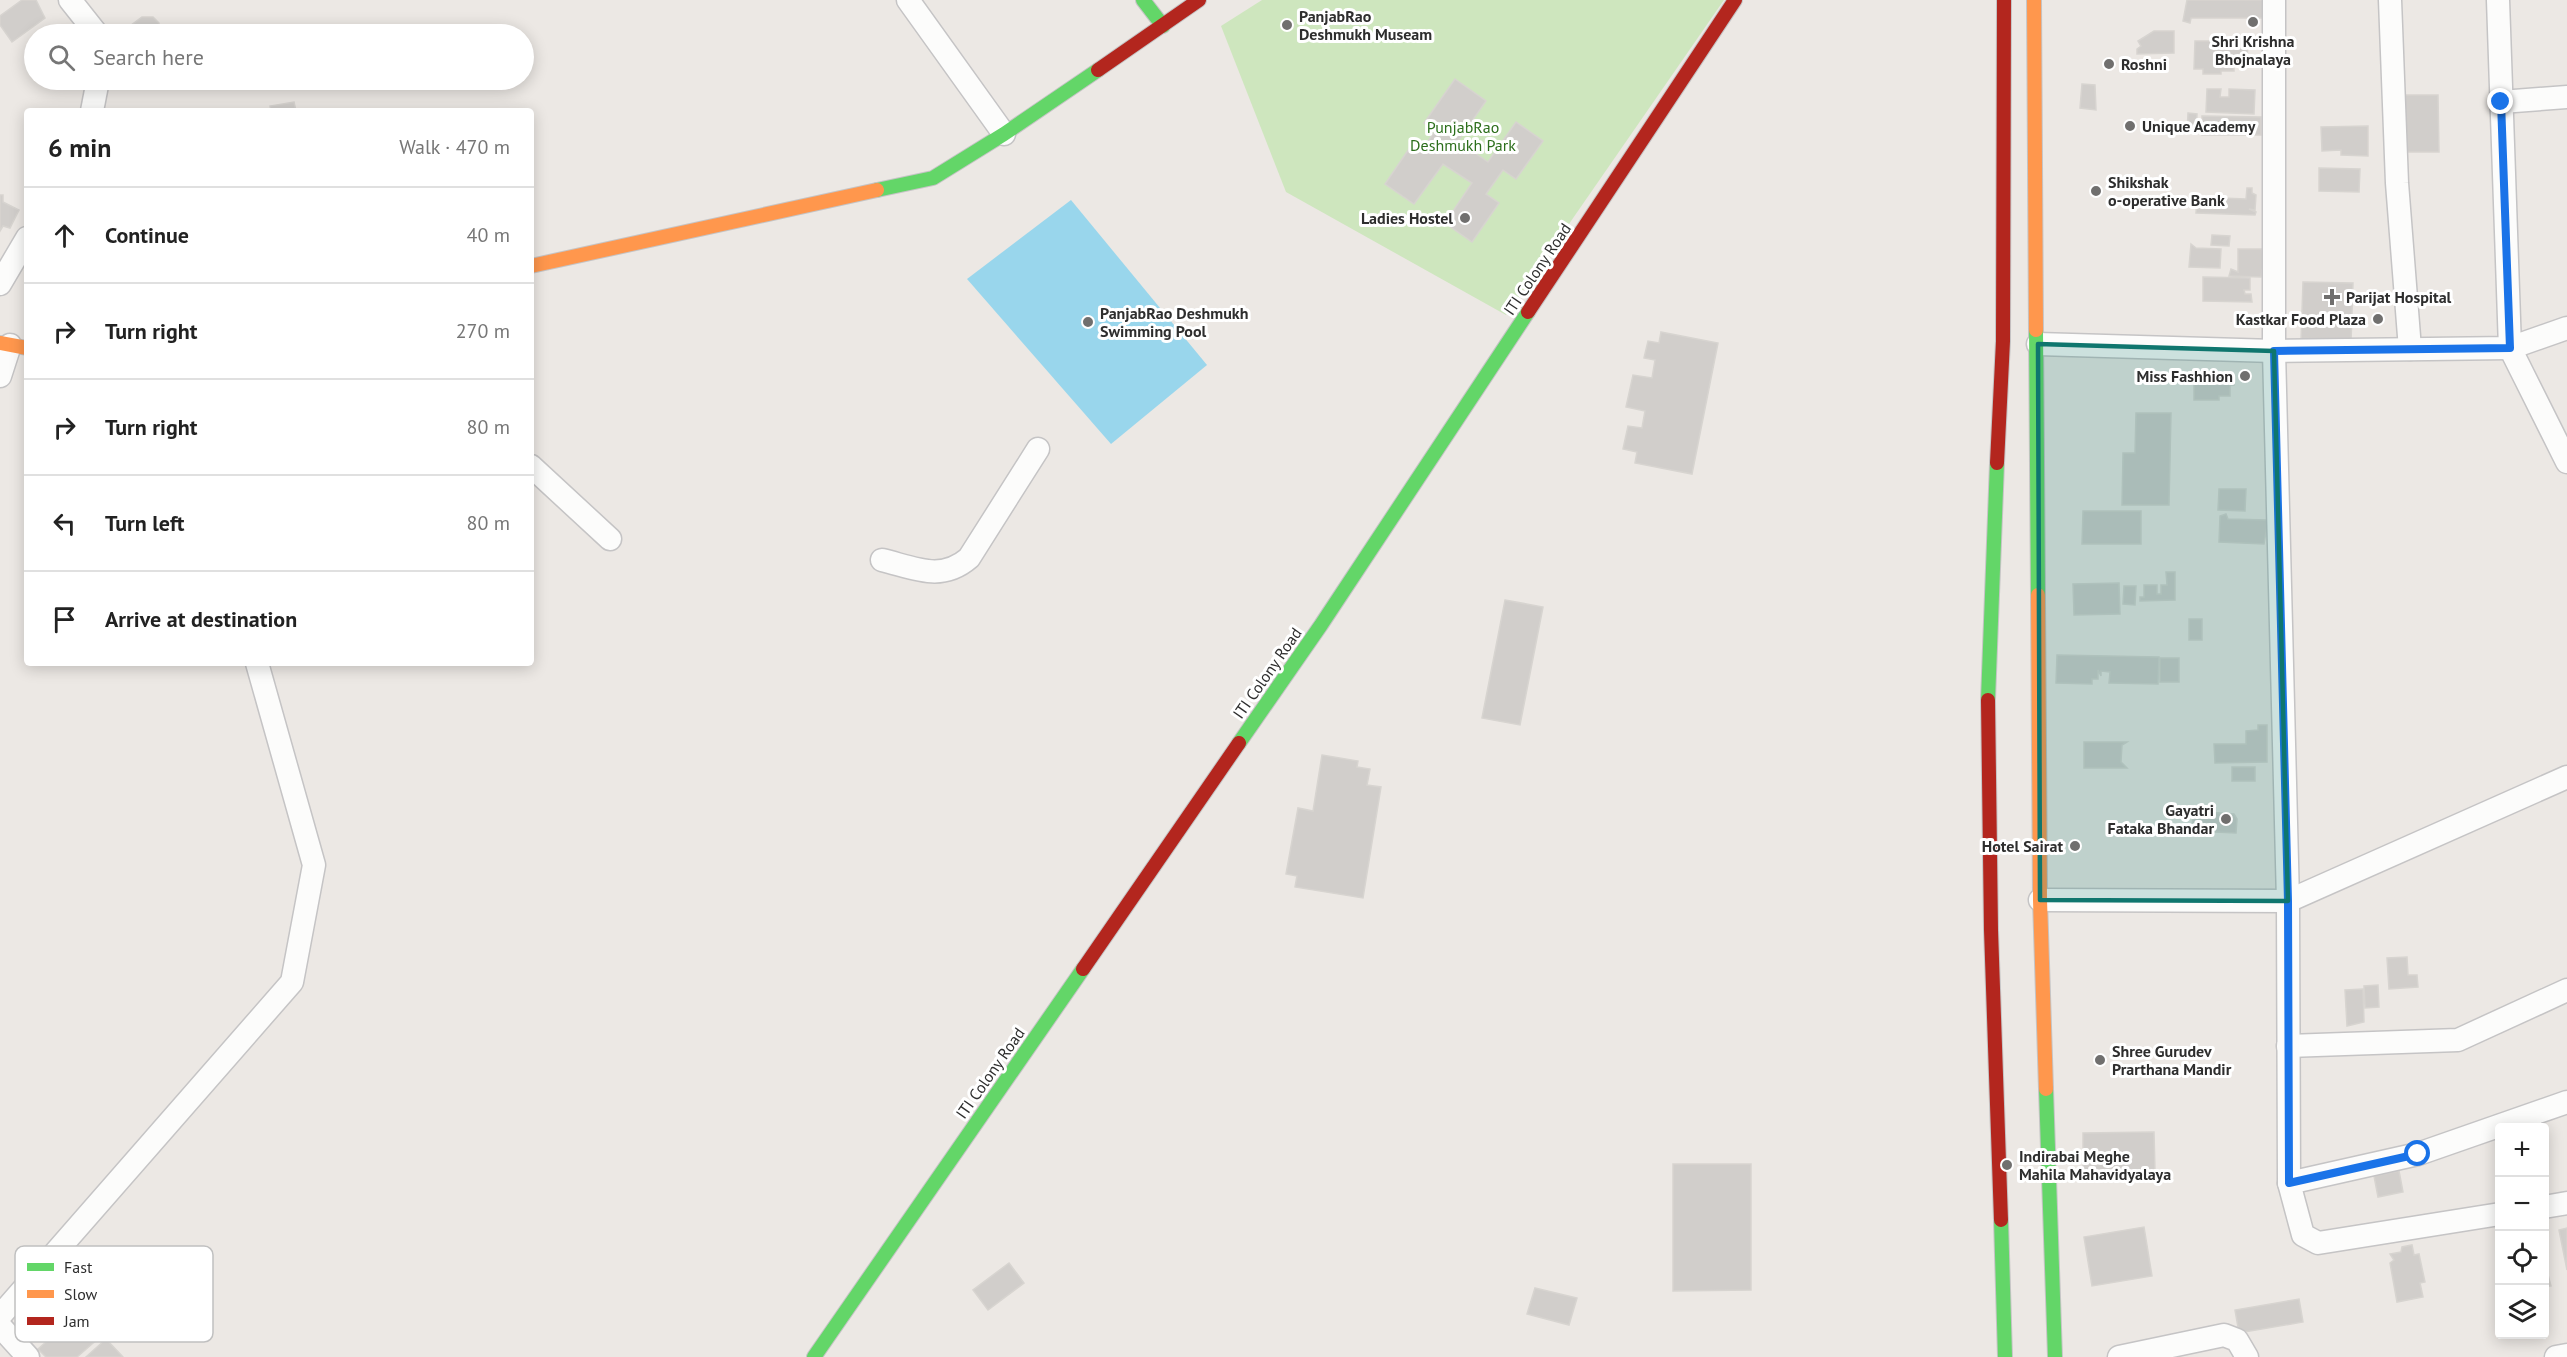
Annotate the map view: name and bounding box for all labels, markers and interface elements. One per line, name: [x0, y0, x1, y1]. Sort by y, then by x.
place label: PanjabRao Deshmukh Museam: [1299, 6, 1432, 44]
marker: Shri Krishna Bhojnalaya: [2246, 15, 2260, 29]
marker: PanjabRao Deshmukh Museam: [1280, 18, 1294, 32]
search box: [24, 24, 534, 90]
place label: Shri Krishna Bhojnalaya: [2212, 31, 2294, 69]
icon: search: [45, 41, 78, 74]
text: Search here: [93, 43, 204, 71]
place label: Roshni: [2121, 54, 2167, 74]
marker: Roshni: [2102, 57, 2116, 71]
route end: [2487, 88, 2513, 114]
place label: Unique Academy: [2142, 116, 2256, 136]
park label: PunjabRao Deshmukh Park: [1410, 117, 1516, 155]
marker: Unique Academy: [2123, 119, 2137, 133]
text: 6 min: [48, 131, 111, 164]
text: Walk · 470 m: [399, 134, 510, 160]
place label: Shikshak o-operative Bank: [2108, 172, 2225, 210]
marker: Shikshak o-operative Bank: [2089, 184, 2103, 198]
place label: Ladies Hostel: [1361, 208, 1453, 228]
marker: Ladies Hostel: [1458, 211, 1472, 225]
icon: ahead: [48, 219, 81, 252]
street label: ITI Colony Road: [1499, 219, 1575, 319]
text: Continue: [105, 221, 189, 249]
text: 40 m: [467, 222, 510, 248]
place label: Parijat Hospital: [2346, 287, 2452, 307]
marker: Parijat Hospital: [2323, 288, 2341, 306]
place label: PanjabRao Deshmukh Swimming Pool: [1100, 303, 1248, 341]
place label: Kastkar Food Plaza: [2236, 309, 2366, 329]
marker: Kastkar Food Plaza: [2371, 312, 2385, 326]
icon: right: [48, 315, 81, 348]
marker: PanjabRao Deshmukh Swimming Pool: [1081, 315, 1095, 329]
text: Turn right: [105, 317, 197, 345]
text: 270 m: [456, 318, 510, 344]
place label: Miss Fashhion: [2136, 366, 2233, 386]
marker: Miss Fashhion: [2238, 369, 2252, 383]
icon: right: [48, 411, 81, 444]
text: Turn right: [105, 413, 197, 441]
text: 80 m: [467, 414, 510, 440]
icon: left: [48, 507, 81, 540]
text: Turn left: [105, 509, 185, 537]
text: 80 m: [467, 510, 510, 536]
icon: arrive: [48, 603, 81, 636]
text: Arrive at destination: [105, 605, 297, 633]
street label: ITI Colony Road: [1228, 624, 1306, 722]
place label: Gayatri Fataka Bhandar: [2108, 800, 2214, 838]
marker: Gayatri Fataka Bhandar: [2219, 812, 2233, 826]
place label: Hotel Sairat: [1982, 836, 2063, 856]
marker: Hotel Sairat: [2068, 839, 2082, 853]
street label: ITI Colony Road: [951, 1024, 1029, 1122]
place label: Shree Gurudev Prarthana Mandir: [2112, 1041, 2232, 1079]
marker: Shree Gurudev Prarthana Mandir: [2093, 1053, 2107, 1067]
map controls: [2495, 1123, 2549, 1339]
button: +: [2495, 1123, 2549, 1177]
route start: [2404, 1140, 2430, 1166]
place label: Indirabai Meghe Mahila Mahavidyalaya: [2019, 1146, 2171, 1184]
marker: Indirabai Meghe Mahila Mahavidyalaya: [2000, 1158, 2014, 1172]
button: −: [2495, 1177, 2549, 1231]
button: locate: [2495, 1231, 2549, 1285]
legend: [15, 1246, 213, 1342]
text: Fast: [64, 1257, 93, 1277]
text: Slow: [64, 1284, 98, 1304]
button: layers: [2495, 1285, 2549, 1339]
text: Jam: [63, 1311, 90, 1331]

